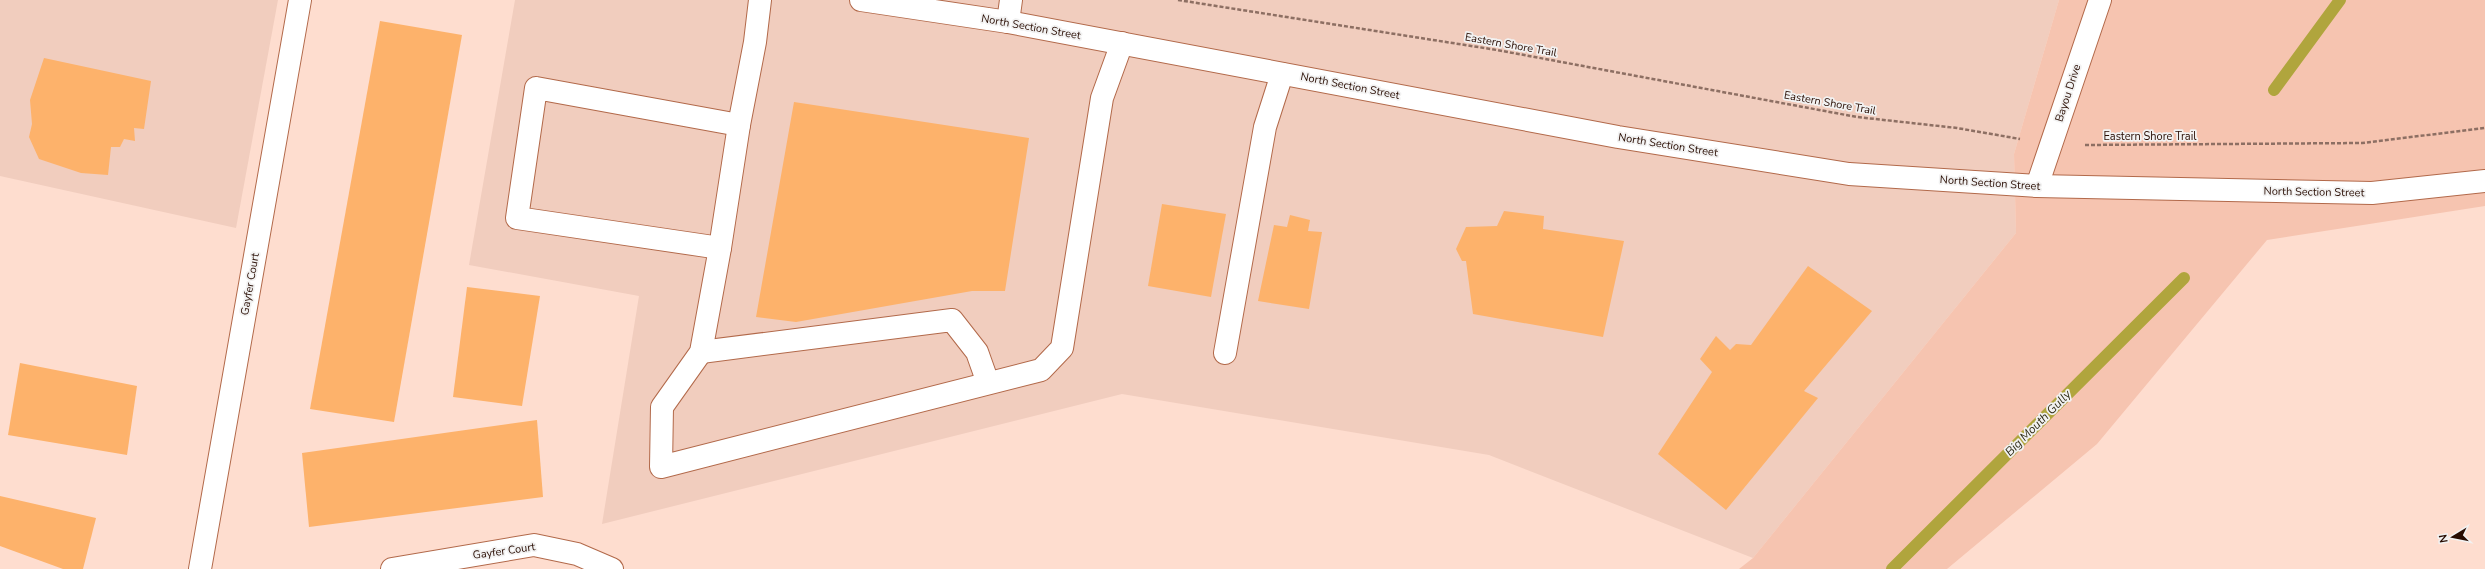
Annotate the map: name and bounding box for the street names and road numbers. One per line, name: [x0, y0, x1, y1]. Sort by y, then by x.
street label: North Section Street: [980, 11, 1082, 43]
street label: Eastern Shore Trail: [1464, 30, 1559, 61]
street label: Bayou Drive: [2052, 62, 2084, 124]
street label: North Section Street: [1299, 69, 1401, 103]
street label: Eastern Shore Trail: [1783, 88, 1878, 119]
street label: Eastern Shore Trail: [2103, 129, 2197, 144]
street label: North Section Street: [1617, 130, 1719, 160]
street label: North Section Street: [1939, 172, 2041, 194]
street label: North Section Street: [2264, 184, 2365, 200]
street label: Gayfer Court: [237, 252, 263, 316]
street label: Gayfer Court: [472, 539, 536, 563]

